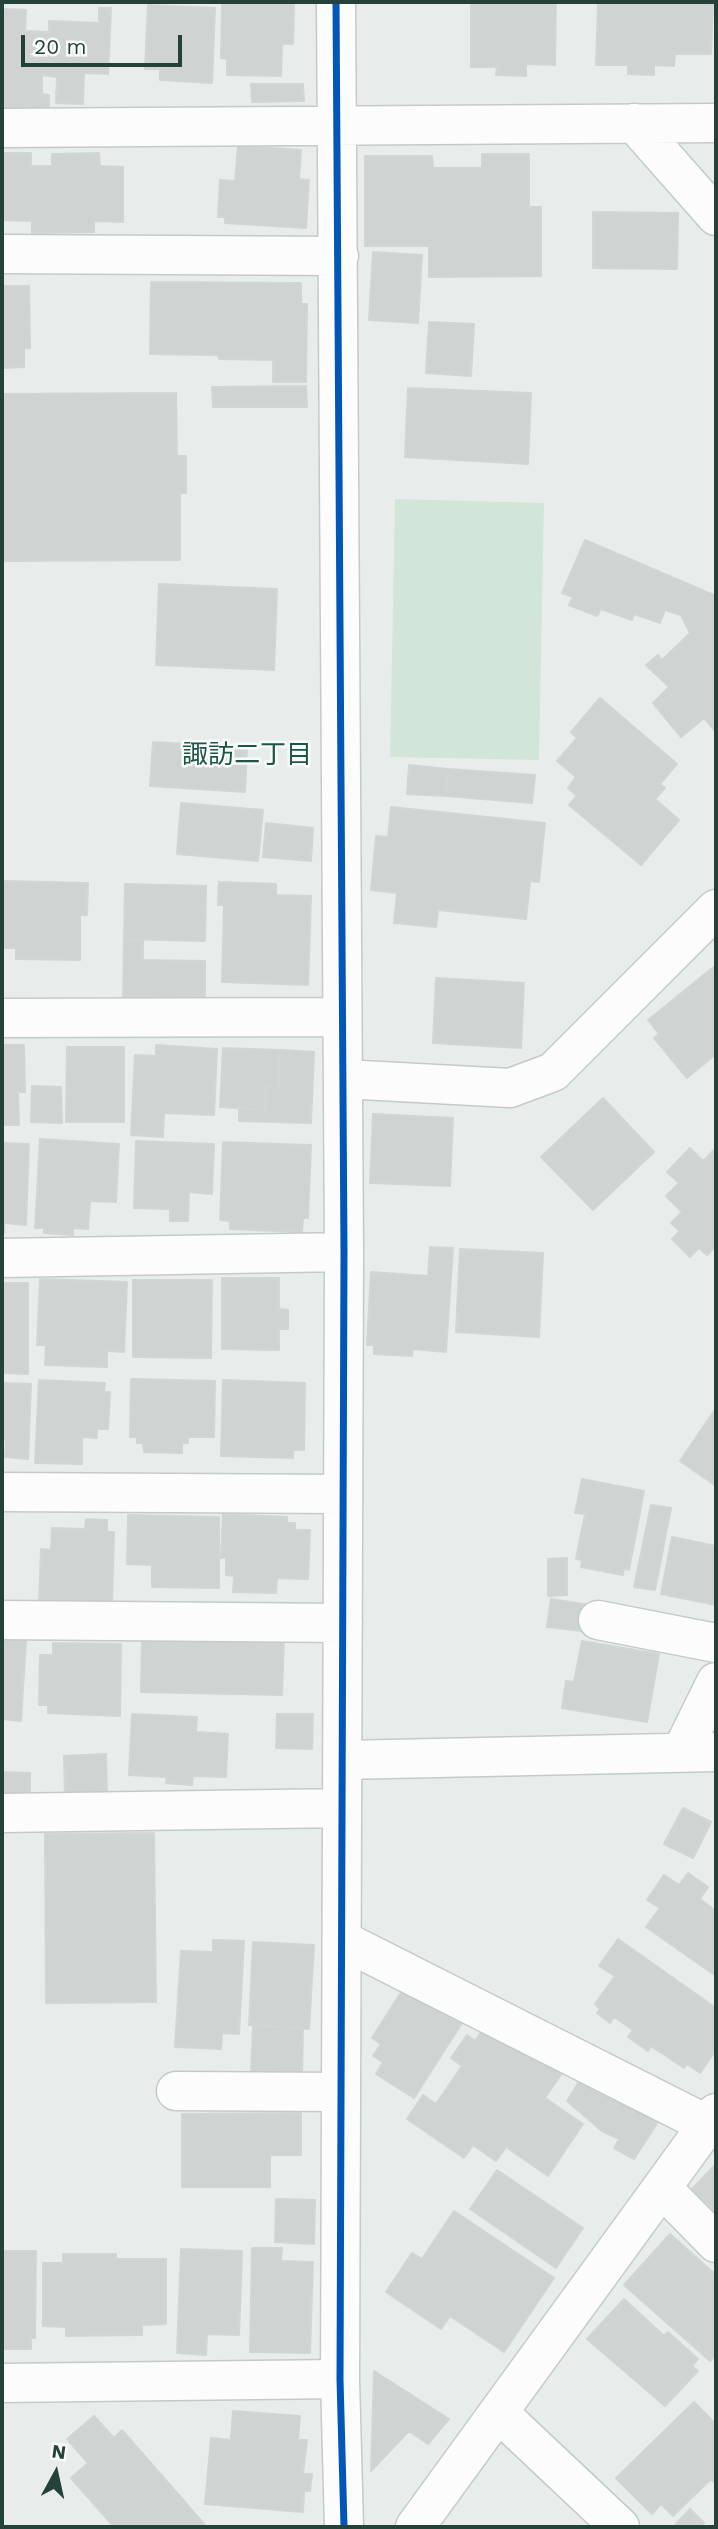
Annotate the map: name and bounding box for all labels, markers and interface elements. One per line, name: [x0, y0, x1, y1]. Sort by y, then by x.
scale bar: [24, 21, 186, 65]
text: 20 m: [34, 34, 86, 59]
district label: 諏訪二丁目: [182, 739, 312, 771]
north arrow: [21, 2438, 91, 2508]
text: N: [50, 2439, 68, 2464]

